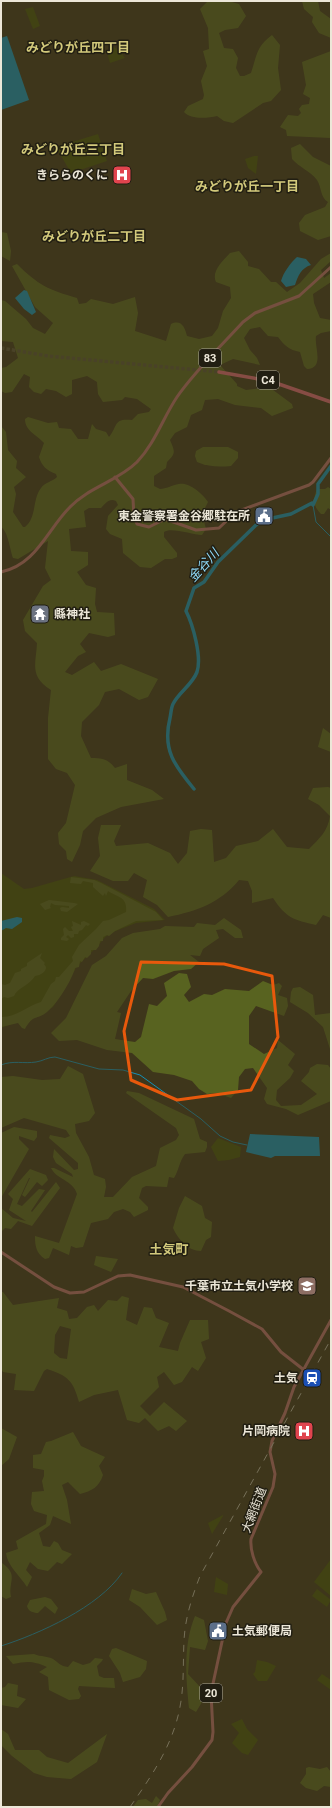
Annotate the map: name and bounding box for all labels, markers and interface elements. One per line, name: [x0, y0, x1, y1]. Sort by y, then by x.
district label: みどりが丘四丁目: [26, 40, 130, 55]
district label: みどりが丘三丁目: [21, 142, 125, 157]
hospital icon: きららのくに: [111, 164, 133, 186]
place label: きららのくに: [36, 168, 108, 182]
district label: みどりが丘一丁目: [195, 179, 299, 194]
district label: みどりが丘二丁目: [42, 229, 146, 244]
road number: 83: [199, 349, 221, 367]
road number: C4: [257, 371, 279, 389]
public building icon: 東金警察署金谷郷駐在所: [253, 505, 275, 527]
place label: 東金警察署金谷郷駐在所: [118, 509, 250, 523]
water label: 金谷川: [185, 544, 223, 585]
temple icon: 縣神社: [29, 603, 51, 625]
place label: 縣神社: [54, 607, 90, 621]
district label: 土気町: [149, 1242, 189, 1257]
school or university icon: 千葉市立土気小学校: [296, 1275, 318, 1297]
place label: 千葉市立土気小学校: [185, 1279, 293, 1293]
station icon: 土気: [301, 1367, 323, 1389]
place label: 土気: [274, 1371, 298, 1385]
hospital icon: 片岡病院: [293, 1420, 315, 1442]
place label: 片岡病院: [242, 1424, 290, 1438]
street label: 大網街道: [239, 1485, 269, 1535]
public building icon: 土気郵便局: [207, 1620, 229, 1642]
place label: 土気郵便局: [232, 1624, 292, 1638]
road number: 20: [200, 1684, 222, 1702]

